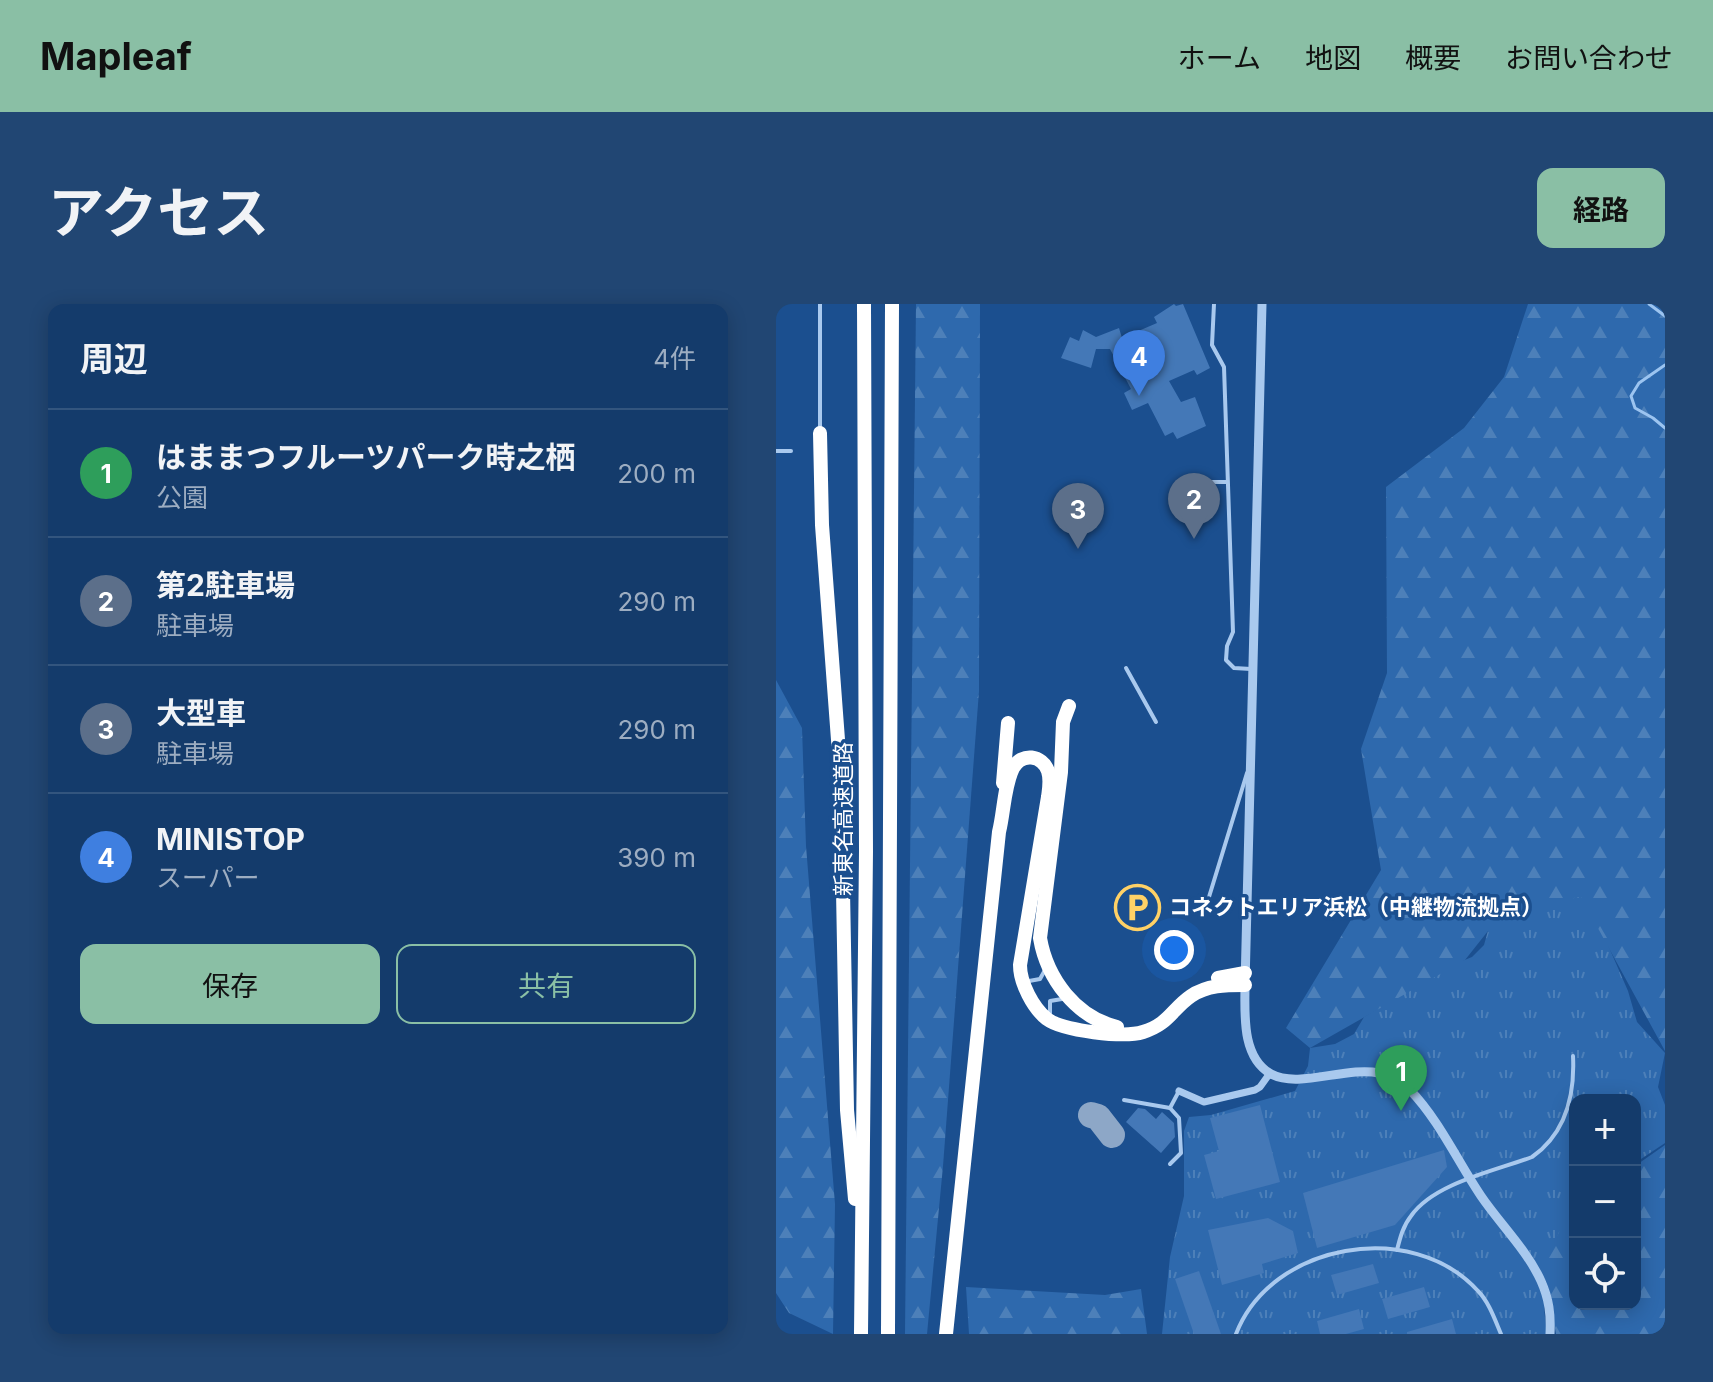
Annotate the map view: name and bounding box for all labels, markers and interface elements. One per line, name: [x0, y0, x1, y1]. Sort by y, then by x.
text: Mapleaf: [40, 33, 192, 79]
text: ホーム: [1178, 41, 1261, 75]
text: 地図: [1305, 41, 1361, 75]
text: 概要: [1405, 41, 1461, 75]
text: お問い合わせ: [1505, 41, 1673, 75]
button: 経路: [1537, 168, 1665, 248]
text: アクセス: [48, 179, 269, 247]
pin: 4: [1113, 330, 1165, 396]
text: 周辺: [80, 338, 148, 379]
text: 4件: [653, 343, 696, 374]
text: はままつフルーツパーク時之栖: [156, 439, 575, 475]
text: 1: [100, 458, 112, 489]
text: 200 m: [617, 458, 696, 489]
pin: 2: [1168, 473, 1220, 539]
text: 公園: [156, 482, 208, 513]
pin: 3: [1052, 483, 1104, 549]
text: 第2駐車場: [156, 567, 295, 603]
text: 2: [98, 586, 114, 617]
text: 290 m: [618, 586, 696, 617]
text: 駐車場: [156, 610, 234, 641]
text: 大型車: [156, 695, 246, 731]
text: 3: [98, 714, 114, 745]
text: 290 m: [618, 714, 696, 745]
text: 駐車場: [156, 738, 234, 769]
street label: 新東名高速道路: [830, 742, 856, 896]
text: MINISTOP: [156, 821, 305, 857]
text: 4: [97, 842, 115, 873]
text: 390 m: [617, 842, 696, 873]
text: スーパー: [156, 862, 260, 893]
parking icon: コネクトエリア浜松（中継物流拠点）: [1114, 883, 1162, 931]
place label: コネクトエリア浜松（中継物流拠点）: [1169, 894, 1543, 920]
your location: [1154, 930, 1194, 970]
button: 保存: [80, 944, 380, 1024]
button: 共有: [396, 944, 696, 1024]
pin: 1: [1375, 1045, 1427, 1111]
map controls: [1569, 1094, 1641, 1310]
button: +: [1569, 1094, 1641, 1166]
button: −: [1569, 1166, 1641, 1238]
button: locate: [1569, 1238, 1641, 1310]

